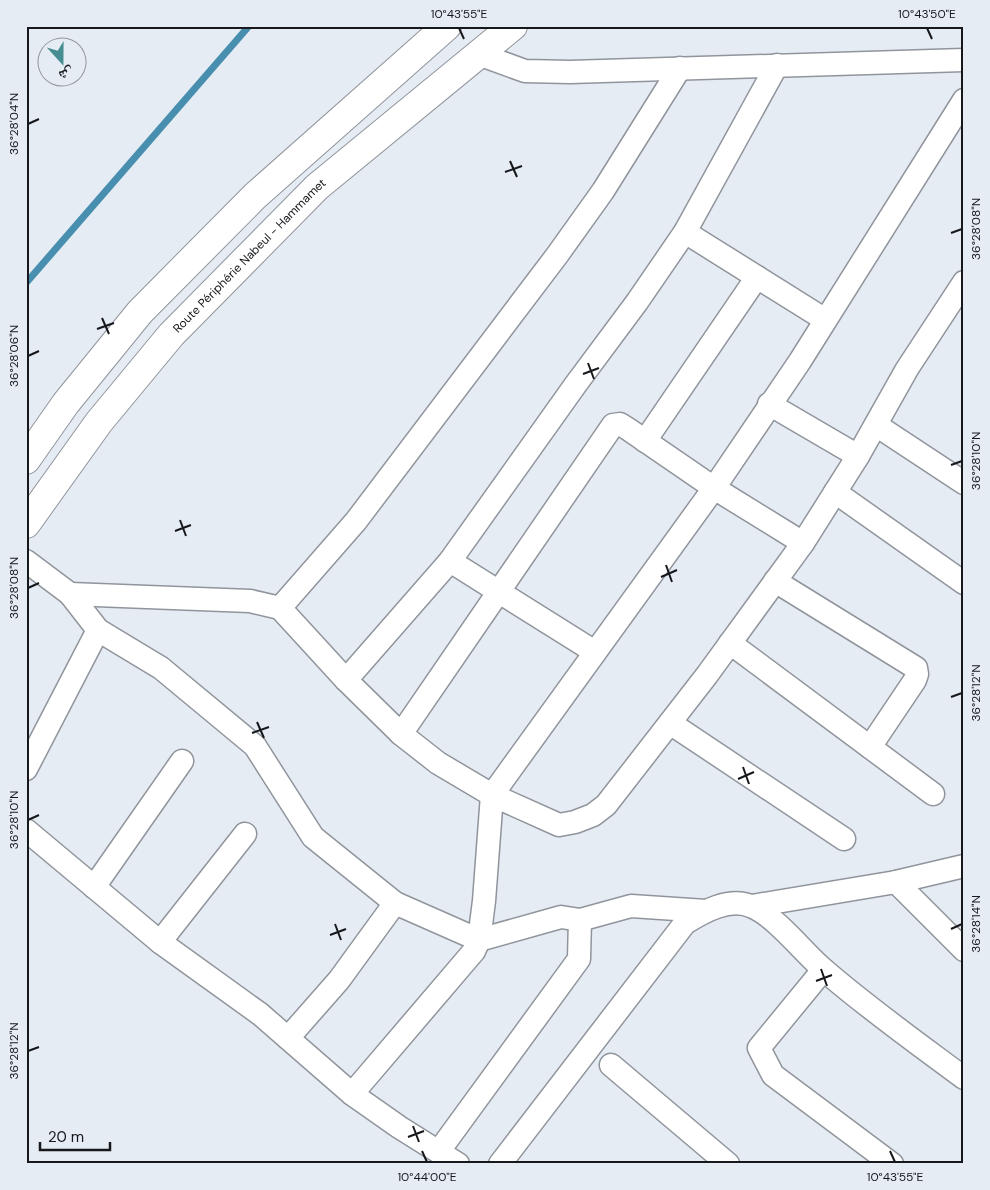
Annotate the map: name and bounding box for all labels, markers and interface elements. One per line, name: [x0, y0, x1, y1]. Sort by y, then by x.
text: 10°43'55"E: [431, 6, 488, 22]
text: 10°43'50"E: [898, 6, 956, 22]
north arrow: [38, 38, 88, 88]
text: ش: [56, 63, 77, 85]
text: 36°28'04"N: [6, 93, 22, 155]
street label: Route Périphérie Nabeul - Hammamet: [170, 175, 329, 336]
text: 36°28'08"N: [968, 198, 984, 260]
text: 36°28'06"N: [6, 325, 22, 387]
text: 36°28'10"N: [968, 432, 984, 490]
text: 36°28'08"N: [6, 557, 22, 619]
text: 36°28'12"N: [968, 664, 984, 722]
text: 36°28'10"N: [6, 791, 22, 849]
text: 36°28'14"N: [968, 895, 984, 953]
text: 36°28'12"N: [6, 1022, 22, 1080]
scale bar: [40, 1120, 110, 1152]
text: 20 m: [48, 1127, 84, 1147]
text: 10°44'00"E: [397, 1169, 457, 1185]
text: 10°43'55"E: [867, 1169, 924, 1185]

